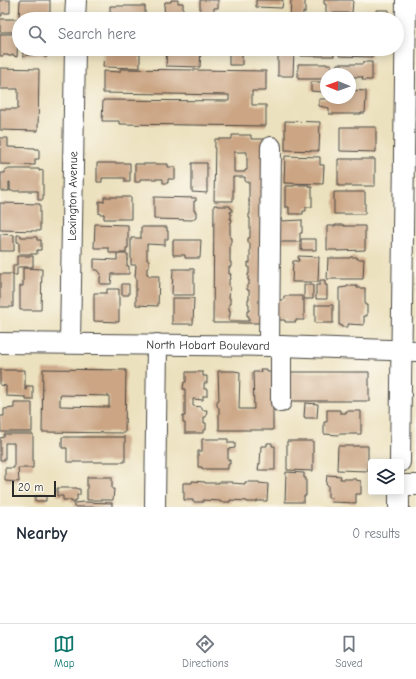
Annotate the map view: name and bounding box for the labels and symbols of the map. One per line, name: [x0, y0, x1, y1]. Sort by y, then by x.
north arrow: [320, 68, 356, 104]
street label: Lexington Avenue: [65, 151, 80, 241]
street label: North Hobart Boulevard: [146, 338, 270, 353]
scale bar: [12, 479, 56, 498]

